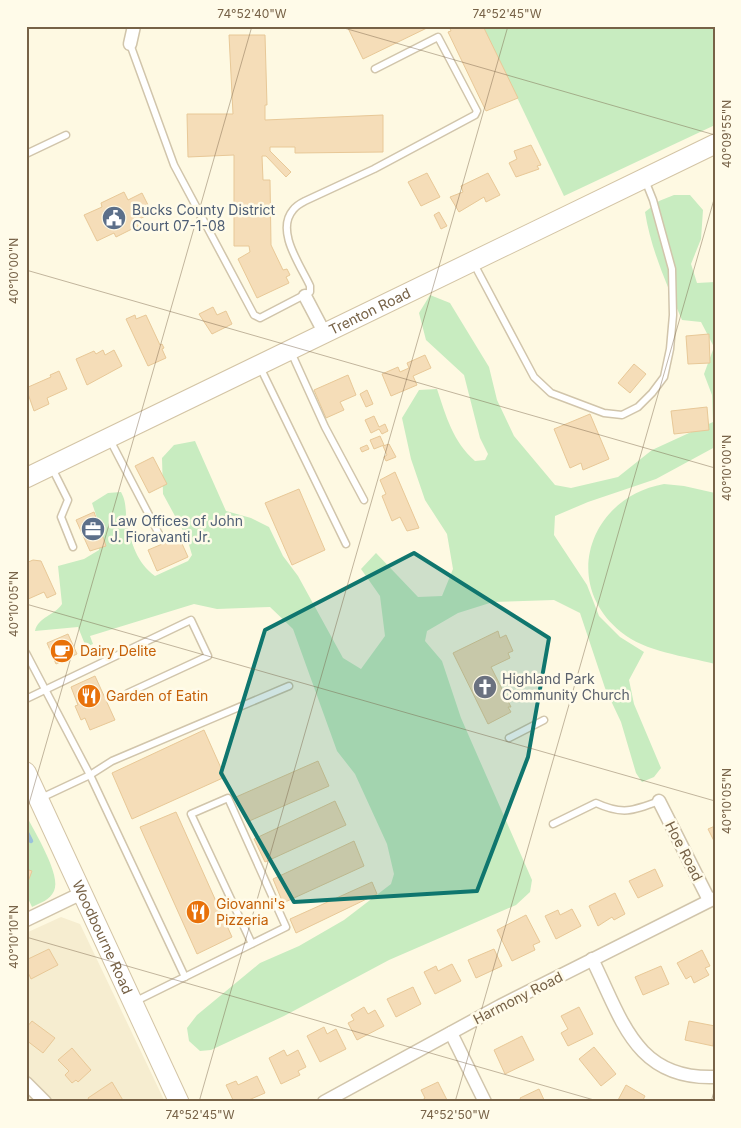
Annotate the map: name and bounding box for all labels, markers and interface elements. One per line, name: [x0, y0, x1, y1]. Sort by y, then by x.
text: 74°52'40"W: [217, 6, 287, 21]
text: 74°52'45"W: [473, 6, 542, 21]
text: 40°09'55"N: [719, 100, 734, 168]
place label: Bucks County District Court 07-1-08: [132, 201, 276, 234]
public building icon: Bucks County District Court 07-1-08: [101, 205, 127, 231]
text: 40°10'00"N: [6, 238, 21, 304]
street label: Trenton Road: [326, 284, 413, 338]
text: 40°10'00"N: [719, 435, 734, 501]
place label: Law Offices of John J. Fioravanti Jr.: [110, 512, 243, 545]
office icon: Law Offices of John J. Fioravanti Jr.: [80, 516, 106, 542]
text: 40°10'05"N: [6, 571, 21, 637]
cafe icon: Dairy Delite: [49, 638, 75, 664]
place label: Dairy Delite: [80, 642, 156, 659]
place label: Highland Park Community Church: [502, 670, 630, 703]
church icon: Highland Park Community Church: [472, 674, 498, 700]
restaurant icon: Garden of Eatin: [76, 683, 102, 709]
place label: Garden of Eatin: [106, 687, 208, 704]
text: 40°10'05"N: [719, 768, 734, 834]
street label: Hoe Road: [662, 818, 707, 883]
street label: Woodbourne Road: [69, 877, 137, 996]
place label: Giovanni's Pizzeria: [216, 895, 285, 928]
restaurant icon: Giovanni's Pizzeria: [185, 899, 211, 925]
text: 40°10'10"N: [6, 905, 21, 969]
street label: Harmony Road: [470, 968, 565, 1027]
text: 74°52'45"W: [166, 1107, 235, 1122]
text: 74°52'50"W: [420, 1107, 490, 1122]

